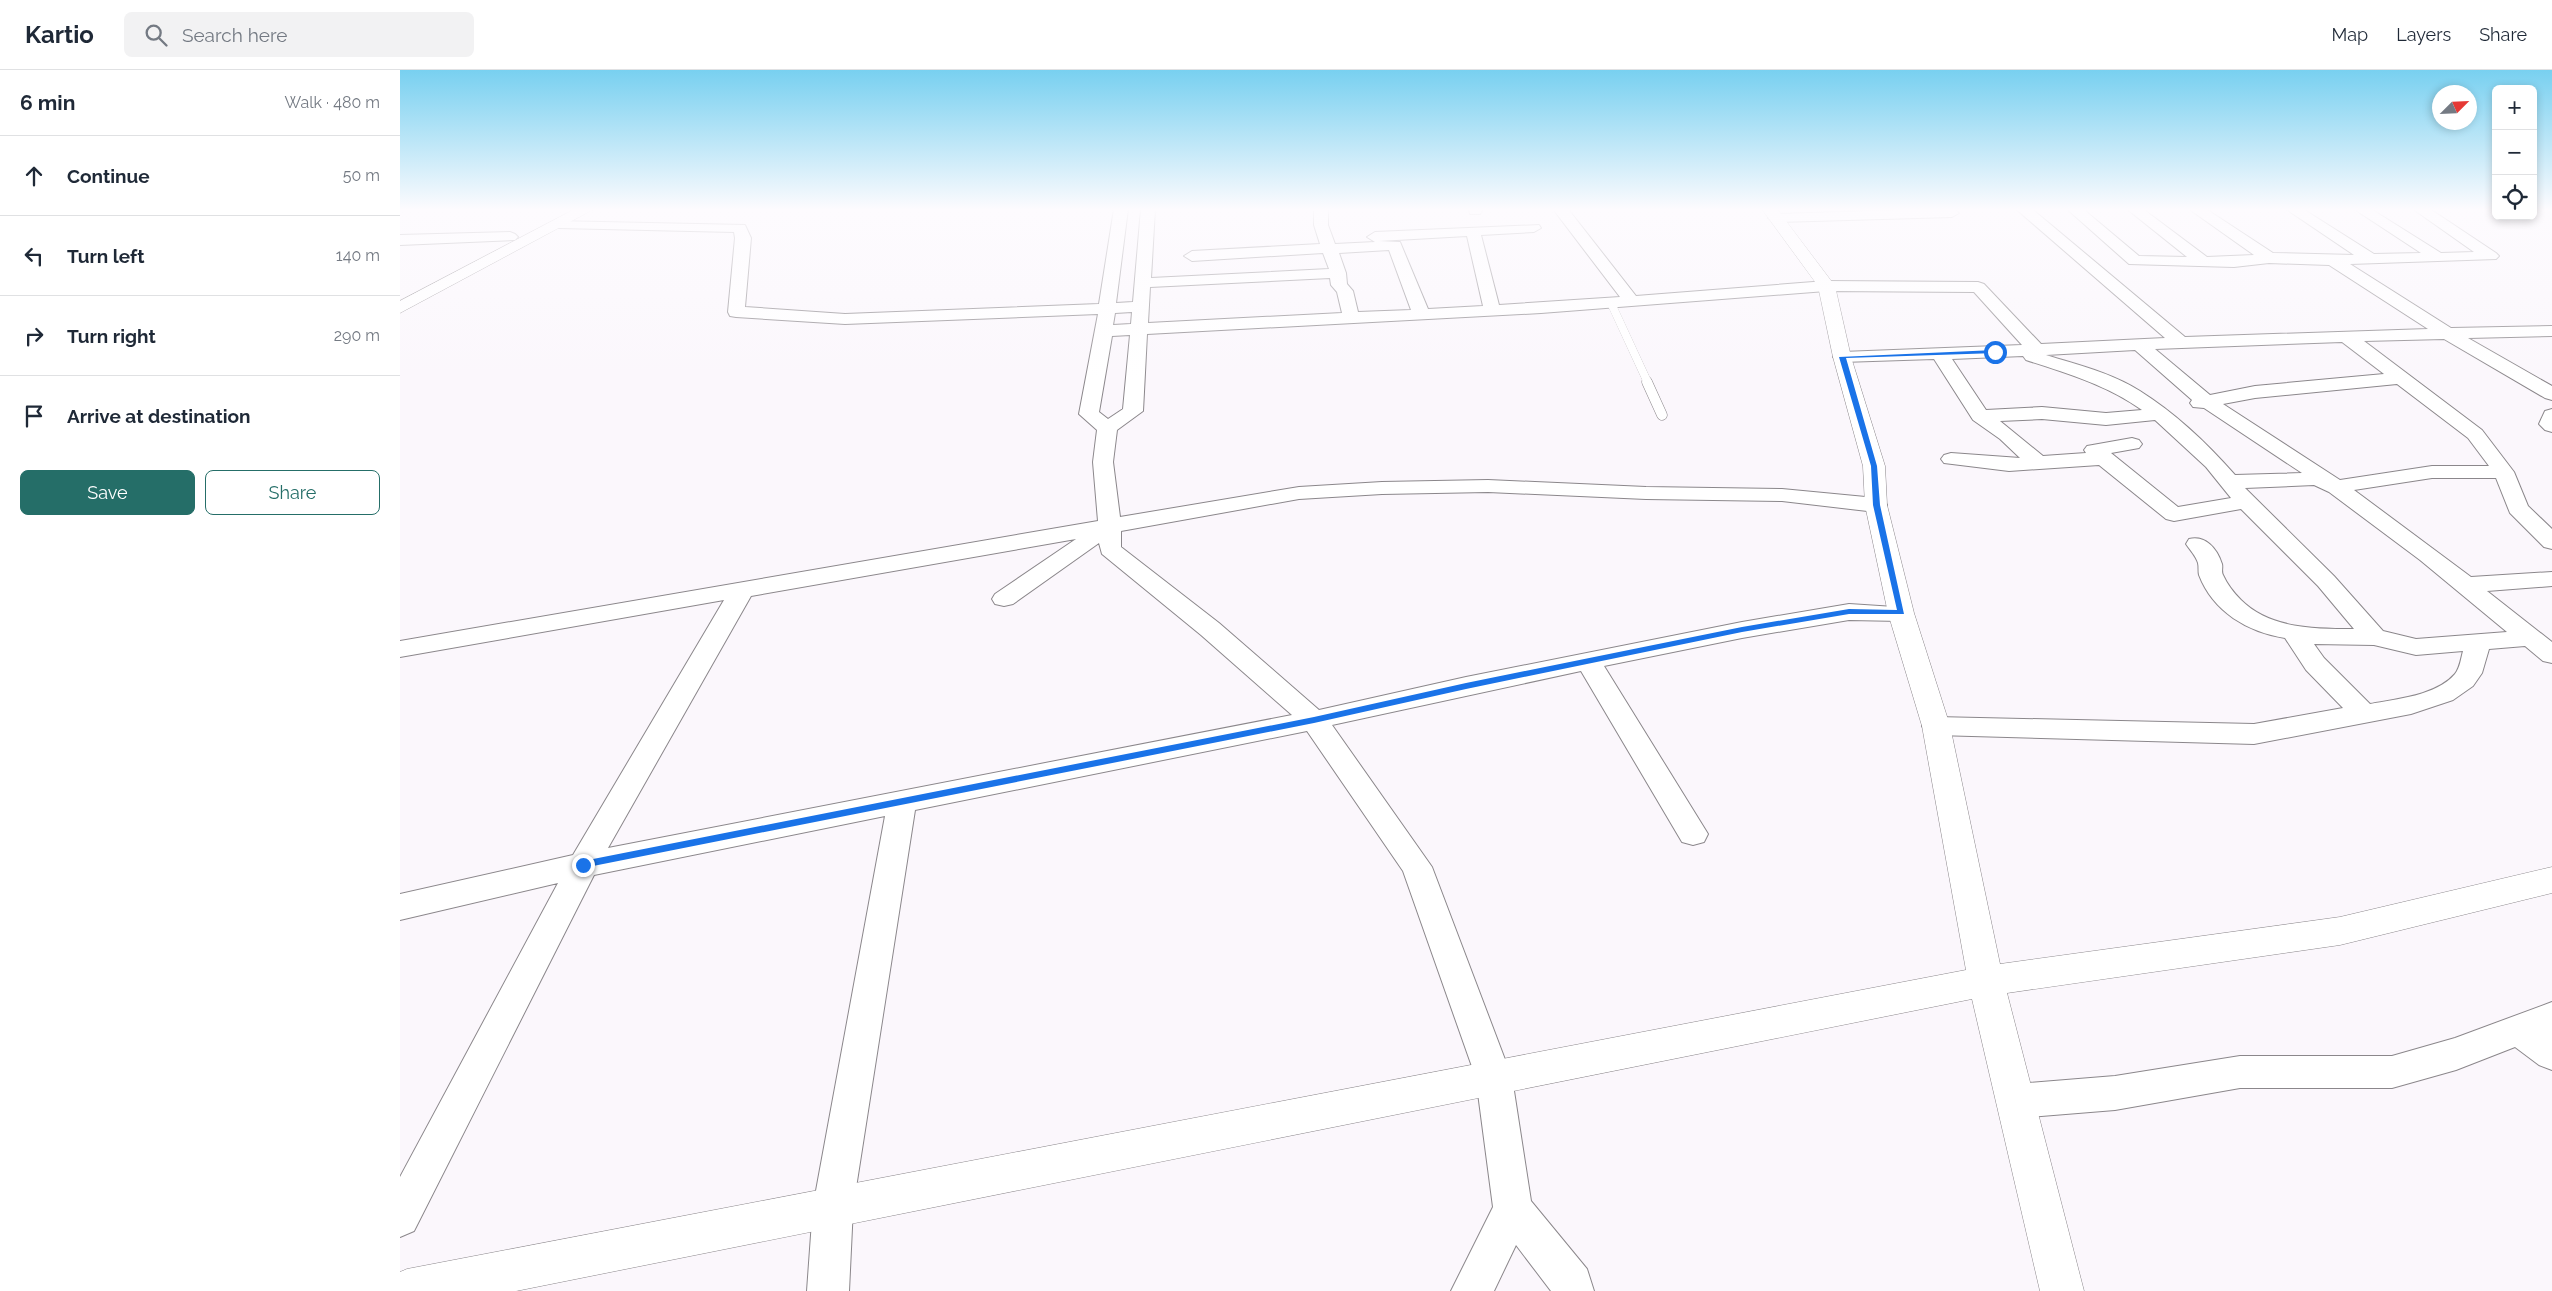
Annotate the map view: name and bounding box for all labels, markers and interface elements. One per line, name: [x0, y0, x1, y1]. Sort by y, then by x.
search box: [124, 12, 474, 57]
text: Kartio: [25, 20, 94, 49]
icon: search: [142, 21, 170, 49]
text: Search here: [182, 24, 287, 46]
text: Map: [2332, 24, 2368, 45]
text: Layers: [2396, 24, 2451, 45]
text: Share: [2479, 24, 2527, 45]
north arrow: [2432, 85, 2477, 130]
map controls: [2492, 85, 2537, 220]
button: +: [2492, 85, 2537, 130]
text: 6 min: [20, 90, 75, 115]
text: Walk · 480 m: [285, 93, 380, 112]
button: −: [2492, 130, 2537, 175]
icon: ahead: [20, 162, 48, 190]
text: Continue: [67, 165, 150, 187]
text: 50 m: [343, 166, 380, 185]
button: locate: [2492, 175, 2537, 220]
icon: left: [20, 242, 48, 270]
text: Turn left: [67, 245, 144, 267]
text: 140 m: [336, 246, 380, 265]
icon: right: [20, 322, 48, 350]
text: Turn right: [67, 325, 156, 347]
text: 290 m: [334, 326, 380, 345]
route start: [1984, 341, 2007, 364]
icon: arrive: [20, 402, 48, 430]
text: Arrive at destination: [67, 405, 251, 427]
button: Save: [20, 470, 195, 515]
button: Share: [205, 470, 380, 515]
route end: [572, 854, 595, 877]

